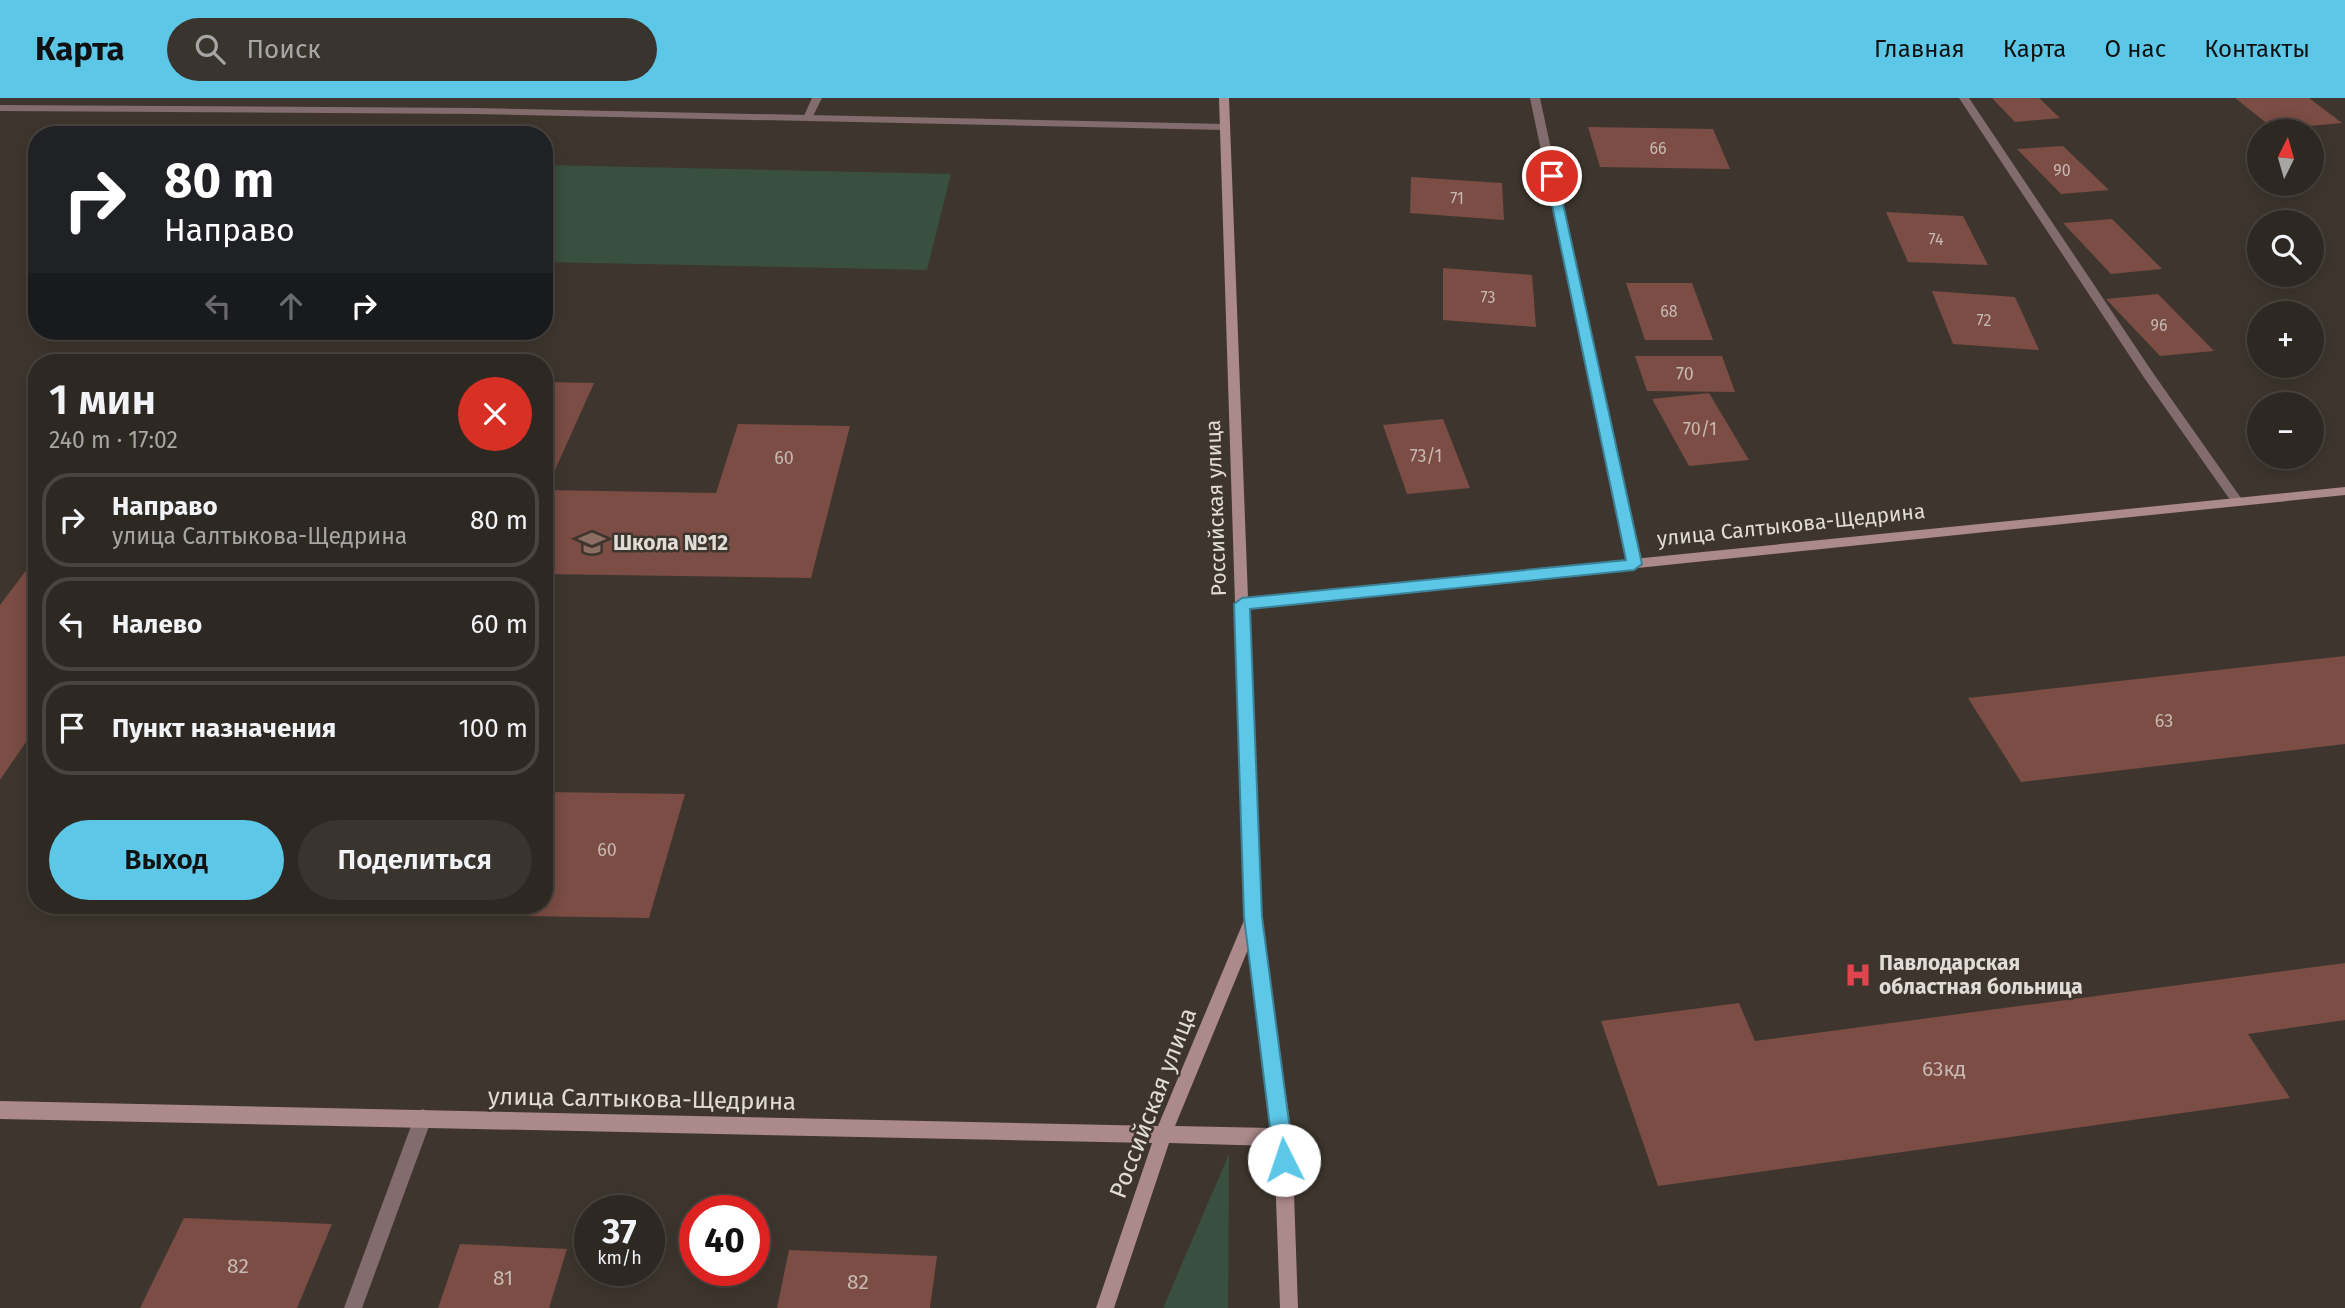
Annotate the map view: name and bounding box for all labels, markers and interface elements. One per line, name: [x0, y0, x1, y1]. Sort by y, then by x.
search box: [167, 18, 657, 81]
text: Карта: [35, 29, 125, 69]
icon: search: [191, 30, 229, 68]
text: Поиск: [247, 34, 321, 65]
text: Главная: [1874, 35, 1965, 63]
text: Карта: [2003, 35, 2066, 63]
text: О нас: [2104, 35, 2166, 63]
text: Контакты: [2204, 35, 2310, 63]
north arrow: [2247, 119, 2324, 196]
map controls: [2247, 119, 2324, 469]
house number: 66: [1649, 139, 1667, 158]
pin: [1522, 146, 1582, 206]
text: 80 m: [164, 151, 274, 210]
icon: right: [49, 154, 140, 245]
icon: arrive: [1533, 157, 1571, 195]
house number: 90: [2053, 161, 2071, 180]
house number: 71: [1450, 189, 1464, 208]
button: search: [2247, 210, 2324, 287]
text: Направо: [164, 211, 295, 249]
house number: 74: [1929, 230, 1944, 249]
icon: left: [199, 287, 237, 325]
icon: ahead: [272, 287, 310, 325]
icon: right: [345, 287, 383, 325]
house number: 73: [1481, 288, 1495, 307]
button: +: [2247, 301, 2324, 378]
house number: 68: [1660, 302, 1678, 321]
house number: 72: [1977, 311, 1991, 330]
house number: 96: [2151, 316, 2167, 335]
house number: 70: [1676, 363, 1694, 385]
text: 1 мин: [49, 375, 156, 425]
button: close: [458, 377, 532, 451]
button: −: [2247, 392, 2324, 469]
house number: 70/1: [1683, 418, 1717, 440]
street label: Российская улица: [1200, 419, 1232, 597]
text: 240 m · 17:02: [49, 426, 178, 454]
house number: 73/1: [1410, 445, 1442, 467]
house number: 60: [774, 447, 794, 469]
text: Направо: [112, 491, 218, 522]
street label: улица Салтыкова-Щедрина: [1656, 498, 1926, 552]
icon: right: [53, 501, 91, 539]
text: 80 m: [470, 505, 528, 536]
text: улица Салтыкова-Щедрина: [112, 522, 407, 550]
school or university icon: Школа №12: [577, 528, 607, 558]
place label: Школа №12: [613, 530, 728, 556]
icon: left: [53, 605, 91, 643]
text: Налево: [112, 609, 202, 640]
text: 60 m: [470, 609, 528, 640]
icon: arrive: [53, 709, 91, 747]
house number: 63: [2155, 710, 2173, 732]
text: Пункт назначения: [112, 713, 336, 744]
text: 100 m: [459, 713, 528, 744]
button: Выход: [49, 820, 284, 900]
button: Поделиться: [298, 820, 532, 900]
house number: 60: [597, 839, 617, 861]
place label: Павлодарская областная больница: [1879, 950, 2083, 1000]
hospital icon: Павлодарская областная больница: [1843, 960, 1873, 990]
street label: Российская улица: [1104, 1004, 1202, 1202]
house number: 63кд: [1922, 1056, 1966, 1082]
street label: улица Салтыкова-Щедрина: [488, 1082, 796, 1116]
position arrow: [1247, 1123, 1321, 1197]
speed limit sign: 40: [679, 1195, 770, 1286]
text: 37: [602, 1210, 637, 1252]
text: km/h: [597, 1247, 642, 1269]
house number: 82: [227, 1253, 249, 1279]
house number: 81: [493, 1265, 513, 1291]
house number: 82: [847, 1269, 869, 1295]

